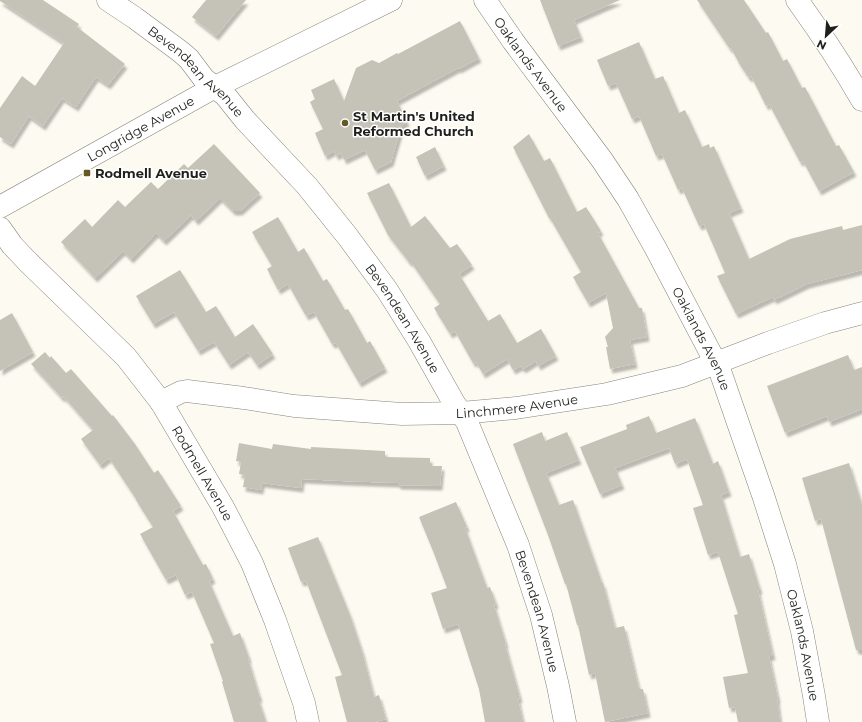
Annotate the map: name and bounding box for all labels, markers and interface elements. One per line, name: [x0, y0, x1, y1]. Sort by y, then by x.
street label: Oaklands Avenue: [491, 14, 571, 115]
north arrow: [806, 16, 846, 56]
street label: Bevendean Avenue: [145, 22, 247, 120]
text: N: [815, 37, 829, 53]
street label: Longridge Avenue: [84, 92, 197, 165]
place label: St Martin's United Reformed Church: [353, 108, 475, 139]
marker: St Martin's United Reformed Church: [340, 118, 350, 128]
place label: Rodmell Avenue: [95, 165, 207, 181]
marker: Rodmell Avenue: [82, 168, 92, 178]
street label: Bevendean Avenue: [362, 260, 444, 376]
street label: Oaklands Avenue: [669, 284, 734, 392]
street label: Linchmere Avenue: [456, 391, 579, 421]
street label: Rodmell Avenue: [169, 423, 237, 523]
street label: Bevendean Avenue: [512, 548, 562, 674]
street label: Oaklands Avenue: [784, 587, 823, 702]

